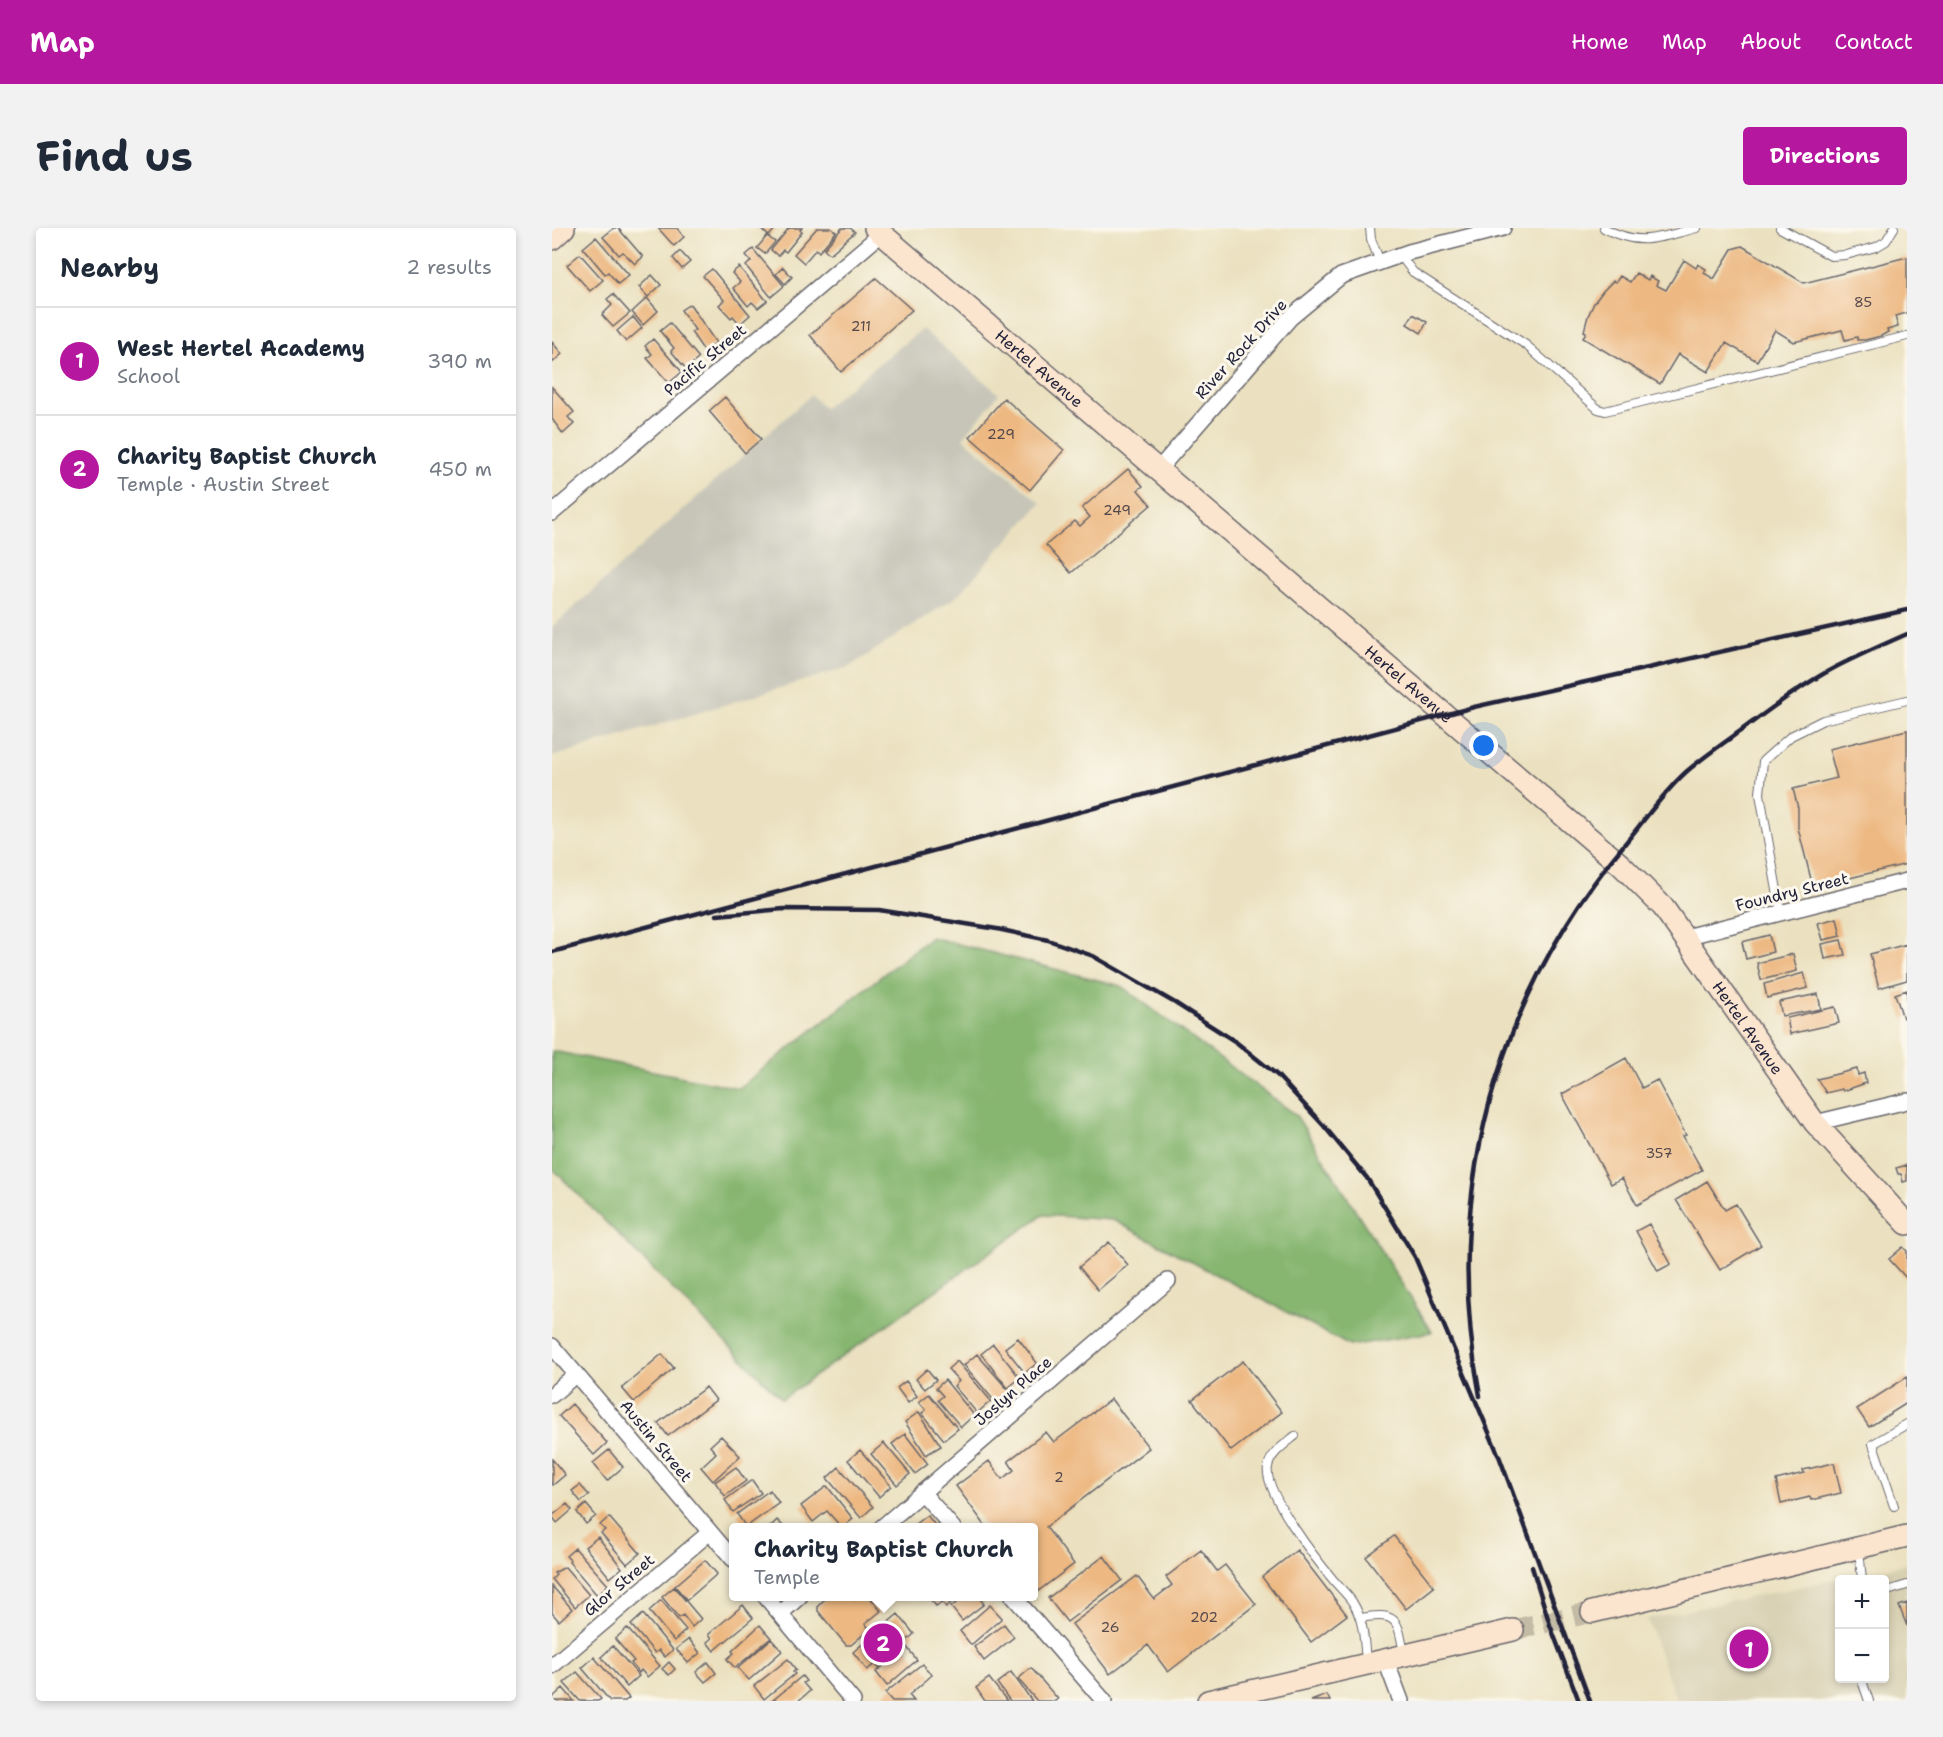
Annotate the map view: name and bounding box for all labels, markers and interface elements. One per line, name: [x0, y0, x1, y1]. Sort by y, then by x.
text: Map: [30, 23, 95, 61]
text: Home: [1571, 28, 1629, 56]
text: Map: [1662, 28, 1707, 56]
text: About: [1740, 28, 1801, 56]
text: Contact: [1834, 28, 1913, 56]
button: Directions: [1743, 127, 1907, 185]
text: Find us: [36, 128, 193, 184]
text: Nearby: [60, 250, 159, 285]
text: 2 results: [406, 254, 492, 280]
house number: 85: [1854, 293, 1872, 311]
street label: River Rock Drive: [1191, 295, 1291, 403]
house number: 211: [851, 317, 871, 335]
street label: Pacific Street: [659, 319, 751, 401]
street label: Hertel Avenue: [991, 325, 1088, 412]
text: West Hertel Academy: [117, 334, 365, 363]
text: 1: [75, 348, 84, 374]
text: 390 m: [427, 348, 492, 374]
text: School: [117, 363, 180, 389]
house number: 229: [987, 425, 1015, 443]
text: Charity Baptist Church: [117, 442, 377, 471]
text: 2: [73, 456, 87, 482]
text: 450 m: [428, 456, 492, 482]
text: Temple · Austin Street: [117, 471, 330, 497]
house number: 249: [1103, 501, 1131, 519]
street label: Hertel Avenue: [1360, 640, 1457, 727]
your location: [1469, 731, 1498, 760]
street label: Foundry Street: [1733, 868, 1851, 916]
street label: Hertel Avenue: [1708, 977, 1788, 1079]
house number: 357: [1645, 1144, 1673, 1162]
street label: Joslyn Place: [970, 1352, 1056, 1430]
street label: Austin Street: [615, 1395, 697, 1487]
house number: 2: [1054, 1468, 1064, 1486]
popup: [729, 1523, 1038, 1601]
text: Charity Baptist Church: [754, 1535, 1013, 1564]
street label: Glor Street: [579, 1549, 659, 1621]
text: Temple: [754, 1564, 820, 1590]
map controls: [1835, 1575, 1889, 1683]
button: +: [1835, 1575, 1889, 1629]
house number: 202: [1190, 1608, 1218, 1626]
house number: 26: [1101, 1618, 1120, 1636]
pin: 2: [864, 1620, 902, 1666]
pin: 1: [1730, 1626, 1768, 1672]
button: −: [1835, 1629, 1889, 1683]

